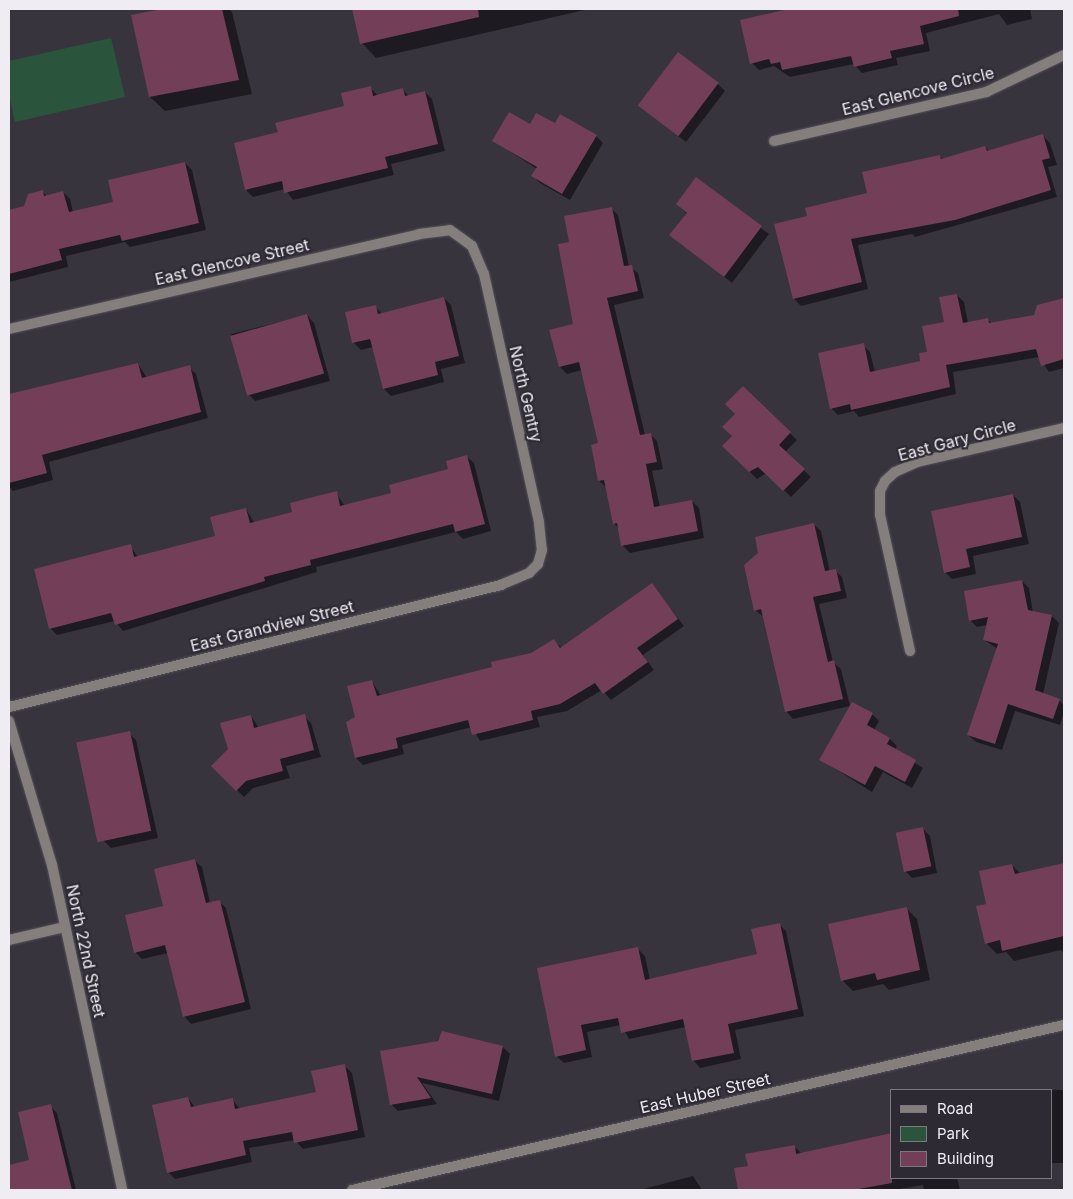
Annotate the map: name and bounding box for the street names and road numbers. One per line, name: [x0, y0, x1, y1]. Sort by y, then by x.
street label: East Glencove Circle: [840, 63, 996, 119]
street label: East Glencove Street: [153, 235, 311, 289]
street label: North Gentry: [506, 344, 546, 444]
street label: East Gary Circle: [896, 415, 1018, 465]
street label: East Grandview Street: [188, 596, 356, 656]
street label: North 22nd Street: [63, 883, 109, 1019]
street label: East Huber Street: [638, 1069, 772, 1117]

